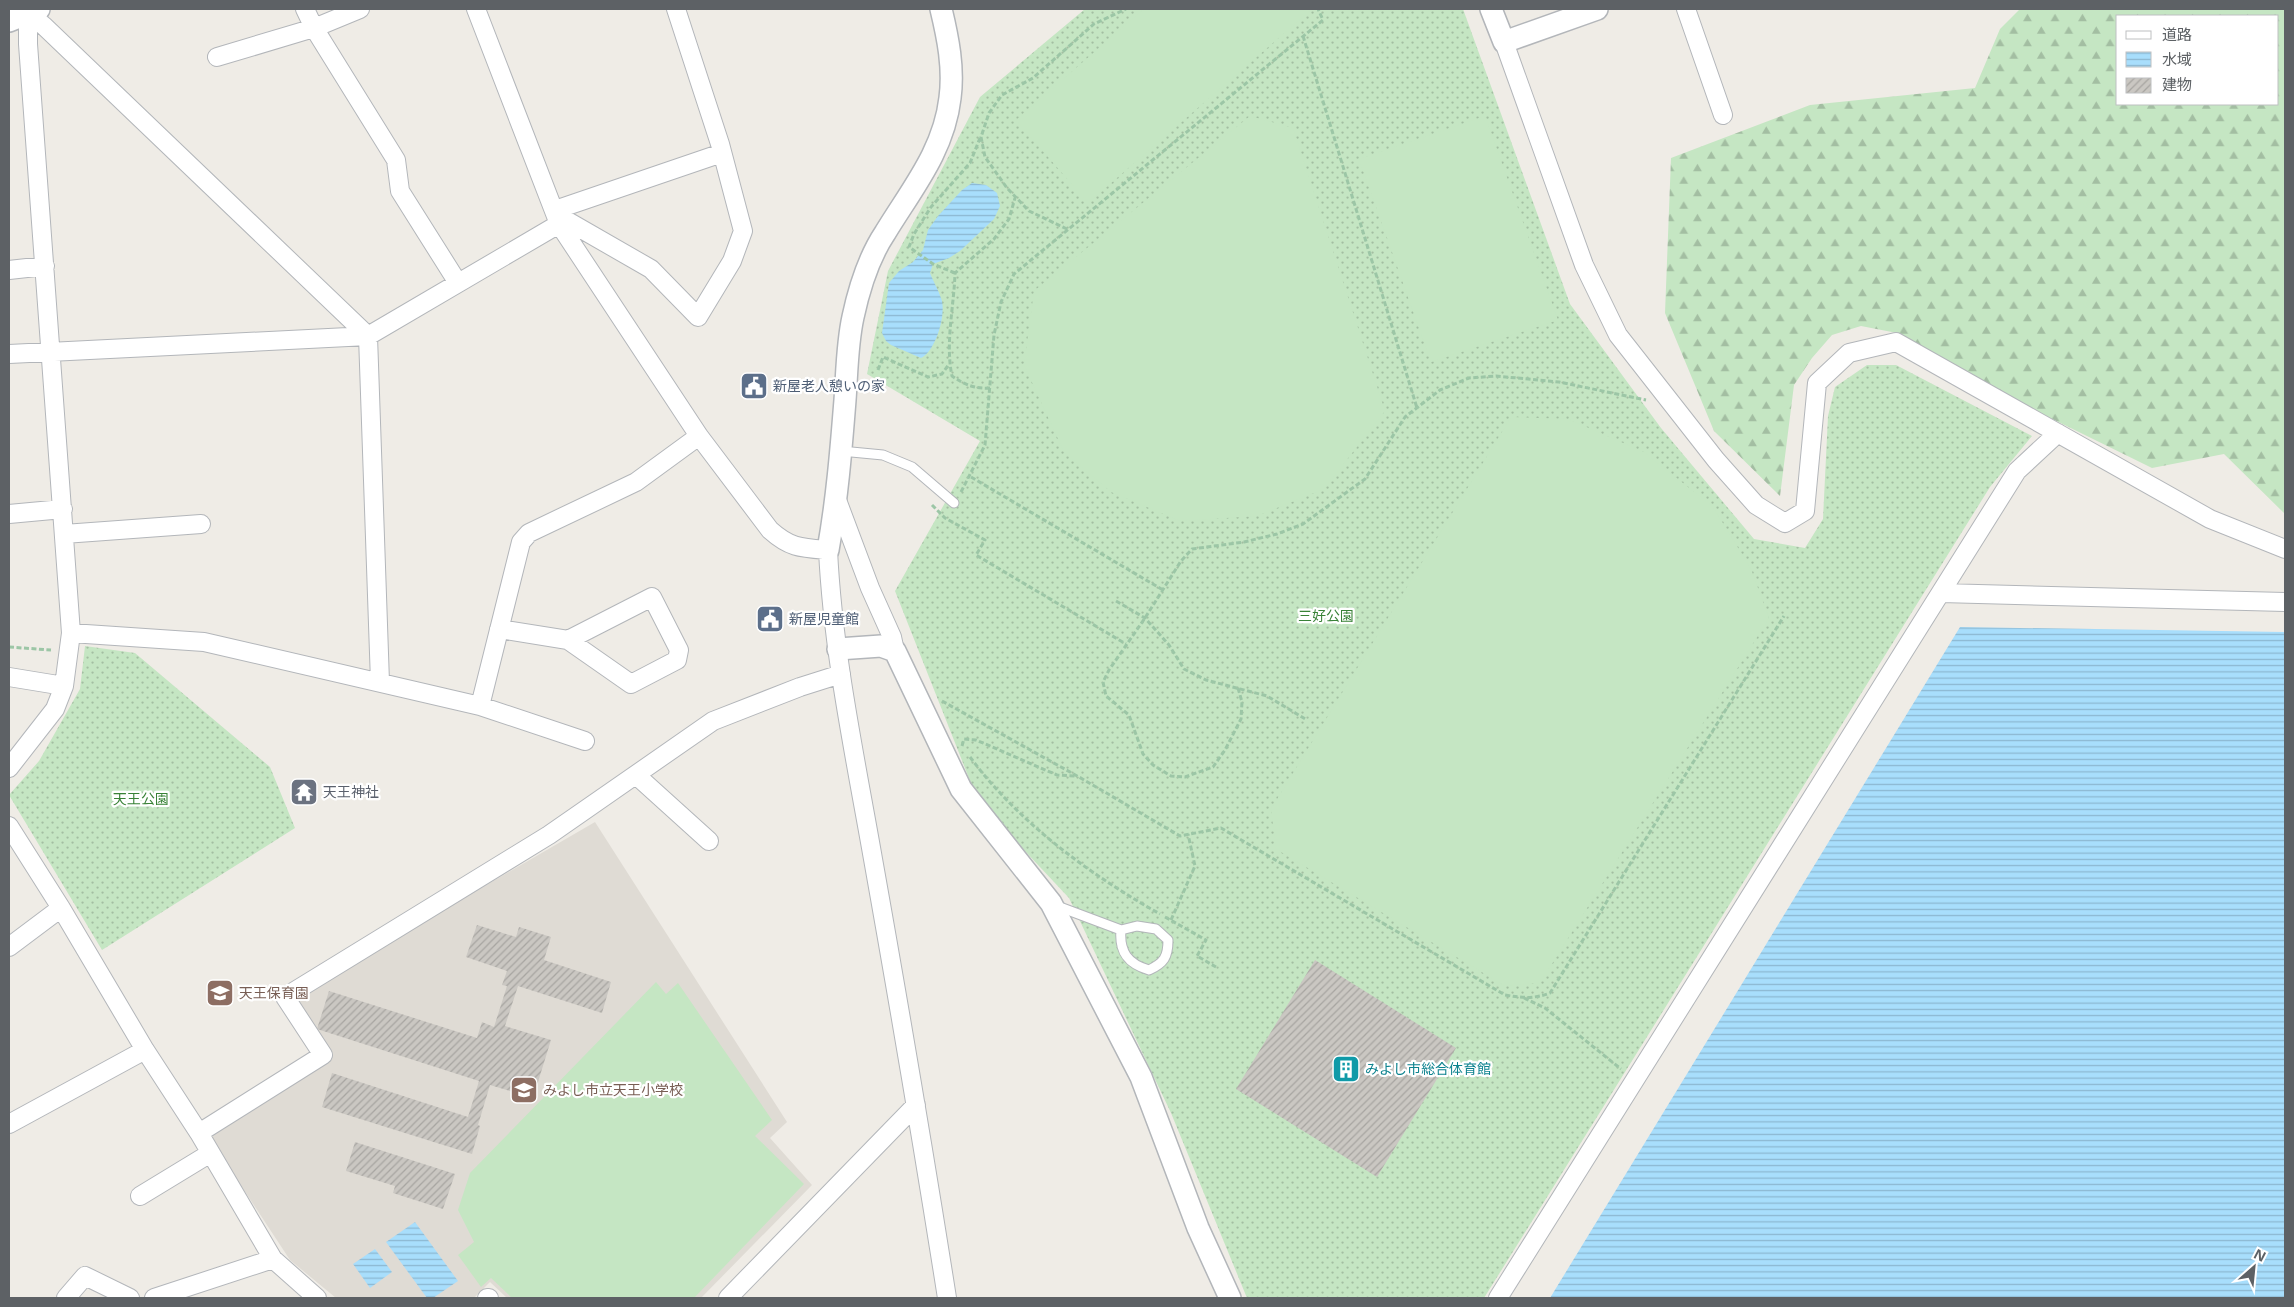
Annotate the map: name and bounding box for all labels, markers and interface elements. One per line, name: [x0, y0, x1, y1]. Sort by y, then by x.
legend: [2116, 15, 2279, 105]
text: 道路: [2162, 24, 2192, 44]
text: 水域: [2162, 49, 2192, 69]
text: 建物: [2162, 74, 2192, 94]
public building icon: 新屋老人憩いの家: [739, 371, 769, 401]
place label: 新屋老人憩いの家: [773, 376, 885, 395]
public building icon: 新屋児童館: [755, 604, 785, 634]
park label: 三好公園: [1298, 606, 1354, 625]
place label: 新屋児童館: [789, 609, 859, 628]
temple icon: 天王神社: [289, 777, 319, 807]
place label: 天王神社: [323, 782, 379, 801]
park label: 天王公園: [113, 789, 169, 808]
school or university icon: 天王保育園: [205, 978, 235, 1008]
place label: 天王保育園: [239, 983, 309, 1002]
building icon: みよし市総合体育館: [1331, 1054, 1361, 1084]
place label: みよし市総合体育館: [1365, 1059, 1491, 1078]
school or university icon: みよし市立天王小学校: [509, 1075, 539, 1105]
place label: みよし市立天王小学校: [543, 1080, 683, 1099]
north arrow: [2229, 1242, 2279, 1292]
text: N: [2251, 1244, 2270, 1266]

